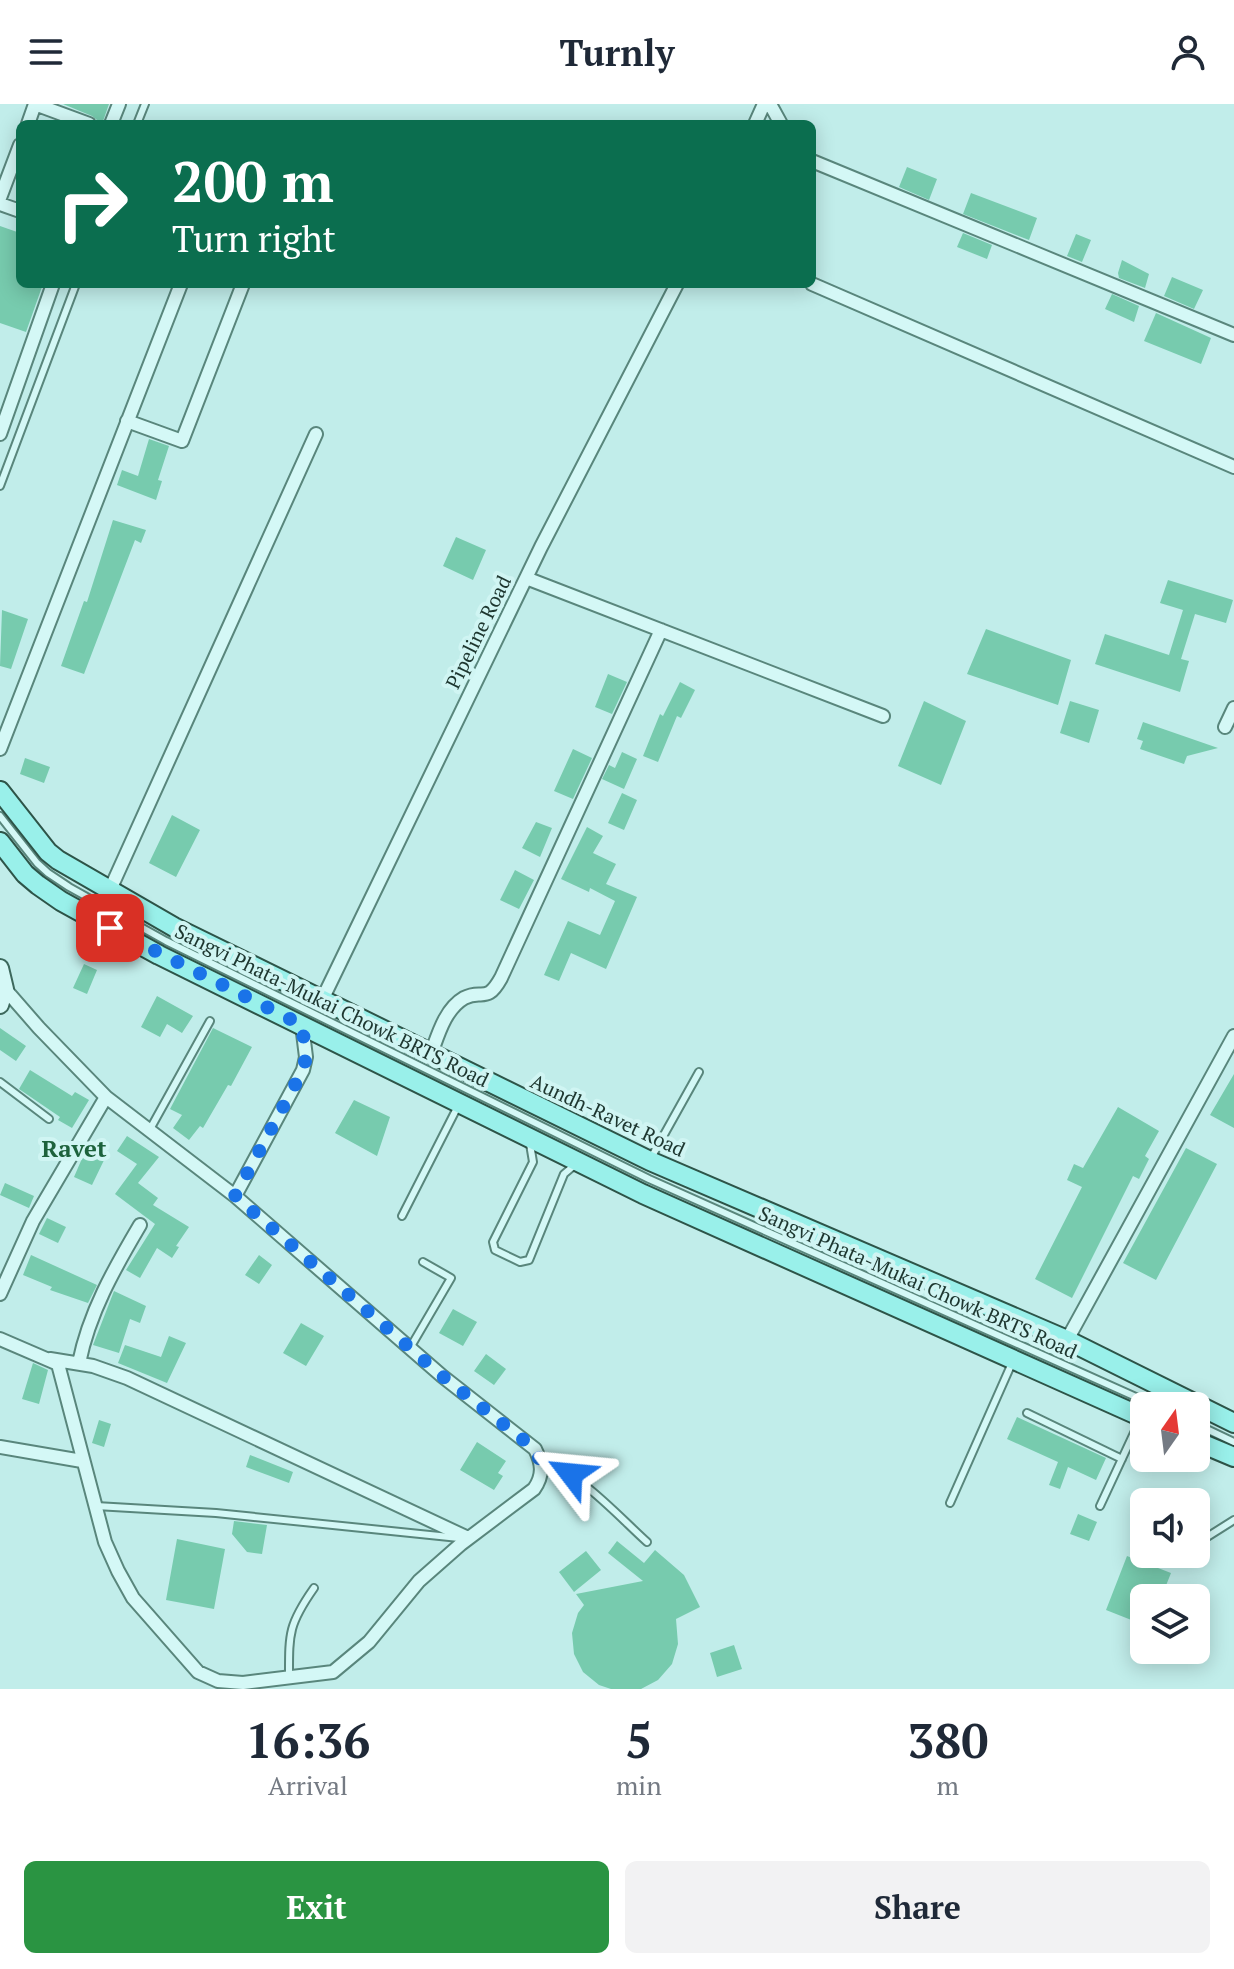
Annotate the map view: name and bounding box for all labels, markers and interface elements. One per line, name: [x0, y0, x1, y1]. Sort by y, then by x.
text: Turnly: [560, 29, 674, 76]
icon: menu: [24, 30, 68, 74]
icon: person: [1166, 30, 1210, 74]
text: 200 m: [172, 144, 334, 218]
icon: right: [40, 152, 144, 256]
text: Turn right: [172, 215, 336, 262]
street label: Pipeline Road: [439, 571, 517, 693]
pin: [76, 894, 144, 962]
icon: arrive: [88, 906, 132, 950]
street label: Sangvi Phata-Mukai Chowk BRTS Road: [171, 917, 493, 1093]
street label: Aundh-Ravet Road: [526, 1067, 690, 1163]
district label: Ravet: [41, 1132, 107, 1164]
street label: Sangvi Phata-Mukai Chowk BRTS Road: [754, 1199, 1082, 1365]
north arrow: [1130, 1392, 1210, 1472]
map controls: [1130, 1392, 1210, 1664]
position arrow: [529, 1432, 613, 1516]
button: sound: [1130, 1488, 1210, 1568]
button: layers: [1130, 1584, 1210, 1664]
text: 16:36: [245, 1708, 370, 1772]
text: 5: [625, 1708, 652, 1772]
text: 380: [907, 1708, 989, 1772]
text: Arrival: [268, 1768, 348, 1802]
text: min: [616, 1768, 662, 1802]
text: m: [937, 1768, 959, 1802]
button: Exit: [24, 1861, 609, 1953]
button: Share: [625, 1861, 1210, 1953]

